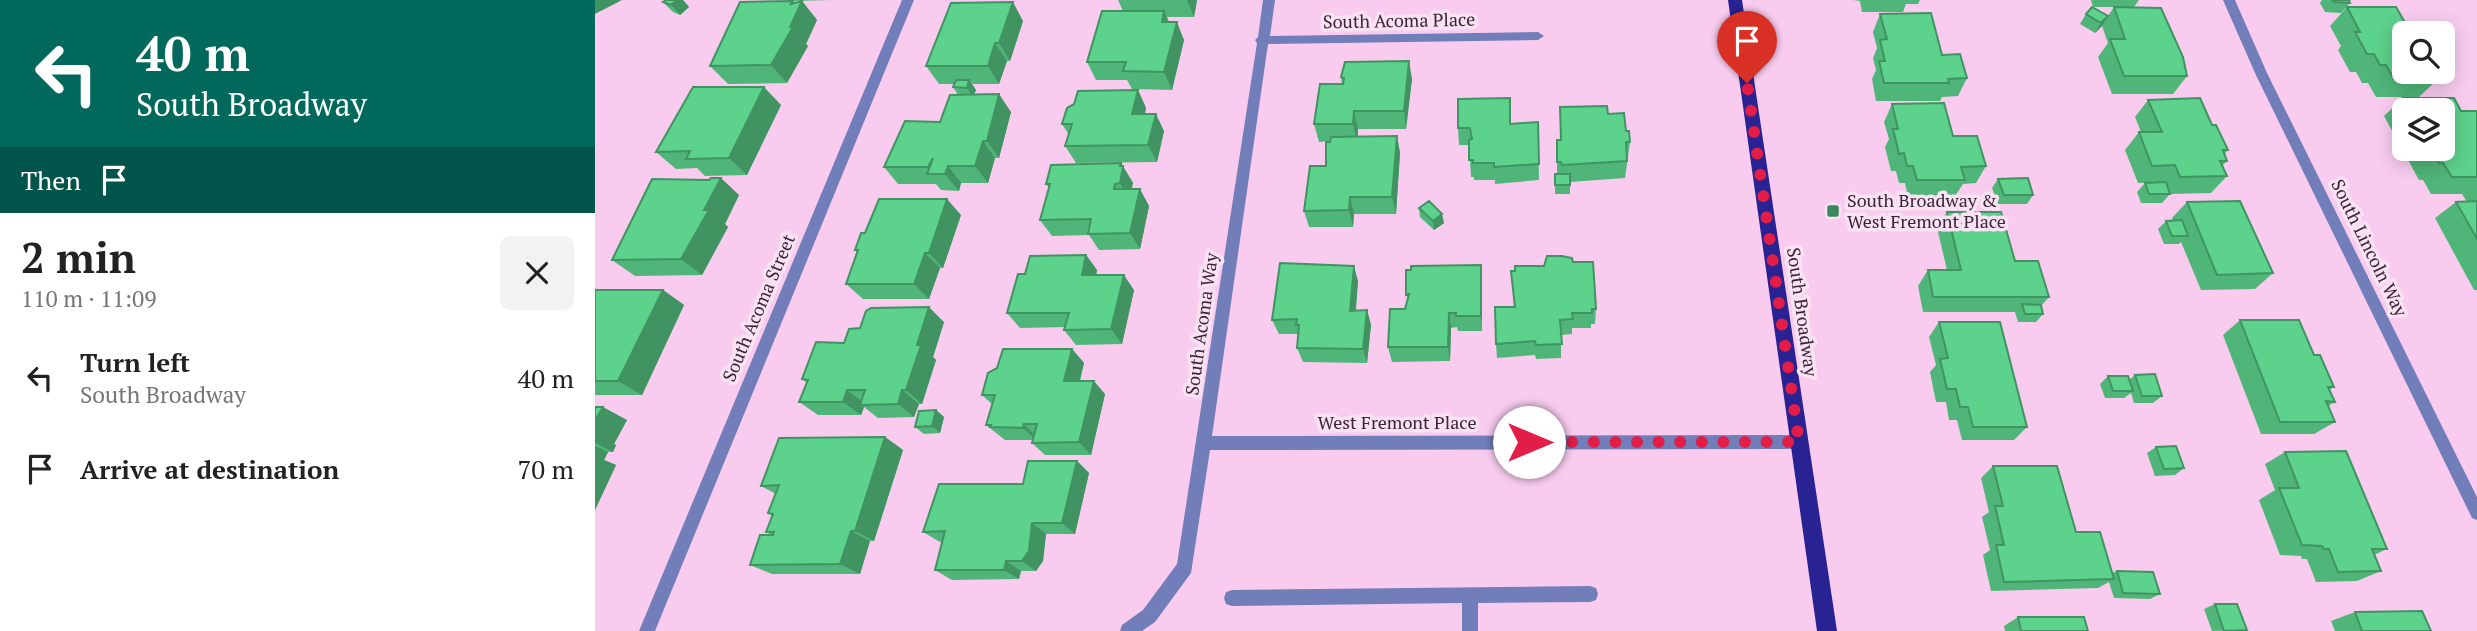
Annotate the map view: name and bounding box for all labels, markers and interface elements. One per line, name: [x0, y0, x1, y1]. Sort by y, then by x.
street label: South Acoma Place: [1323, 7, 1475, 33]
pin: [1717, 11, 1777, 83]
text: 40 m: [136, 20, 250, 85]
map controls: [2392, 21, 2455, 161]
button: search: [2392, 21, 2455, 84]
icon: arrive: [1728, 22, 1766, 60]
icon: left: [21, 28, 112, 119]
text: South Broadway: [136, 83, 367, 125]
button: layers: [2392, 98, 2455, 161]
icon: arrive: [95, 161, 133, 199]
text: Then: [21, 163, 81, 197]
street label: South Lincoln Way: [2326, 175, 2414, 321]
place label: South Broadway & West Fremont Place: [1847, 188, 2006, 233]
marker: South Broadway & West Fremont Place: [1825, 203, 1841, 219]
text: 2 min: [21, 229, 136, 285]
street label: South Acoma Street: [716, 230, 800, 385]
button: close: [500, 236, 574, 310]
street label: South Broadway: [1782, 246, 1824, 379]
street label: South Acoma Way: [1179, 250, 1223, 397]
text: 110 m · 11:09: [21, 283, 156, 314]
text: Turn left: [80, 345, 190, 379]
icon: left: [21, 359, 59, 397]
text: 40 m: [518, 361, 574, 395]
text: South Broadway: [80, 379, 246, 410]
position arrow: [1492, 405, 1566, 479]
street label: West Fremont Place: [1318, 410, 1476, 434]
icon: arrive: [21, 450, 59, 488]
text: Arrive at destination: [80, 452, 339, 486]
text: 70 m: [518, 452, 574, 486]

